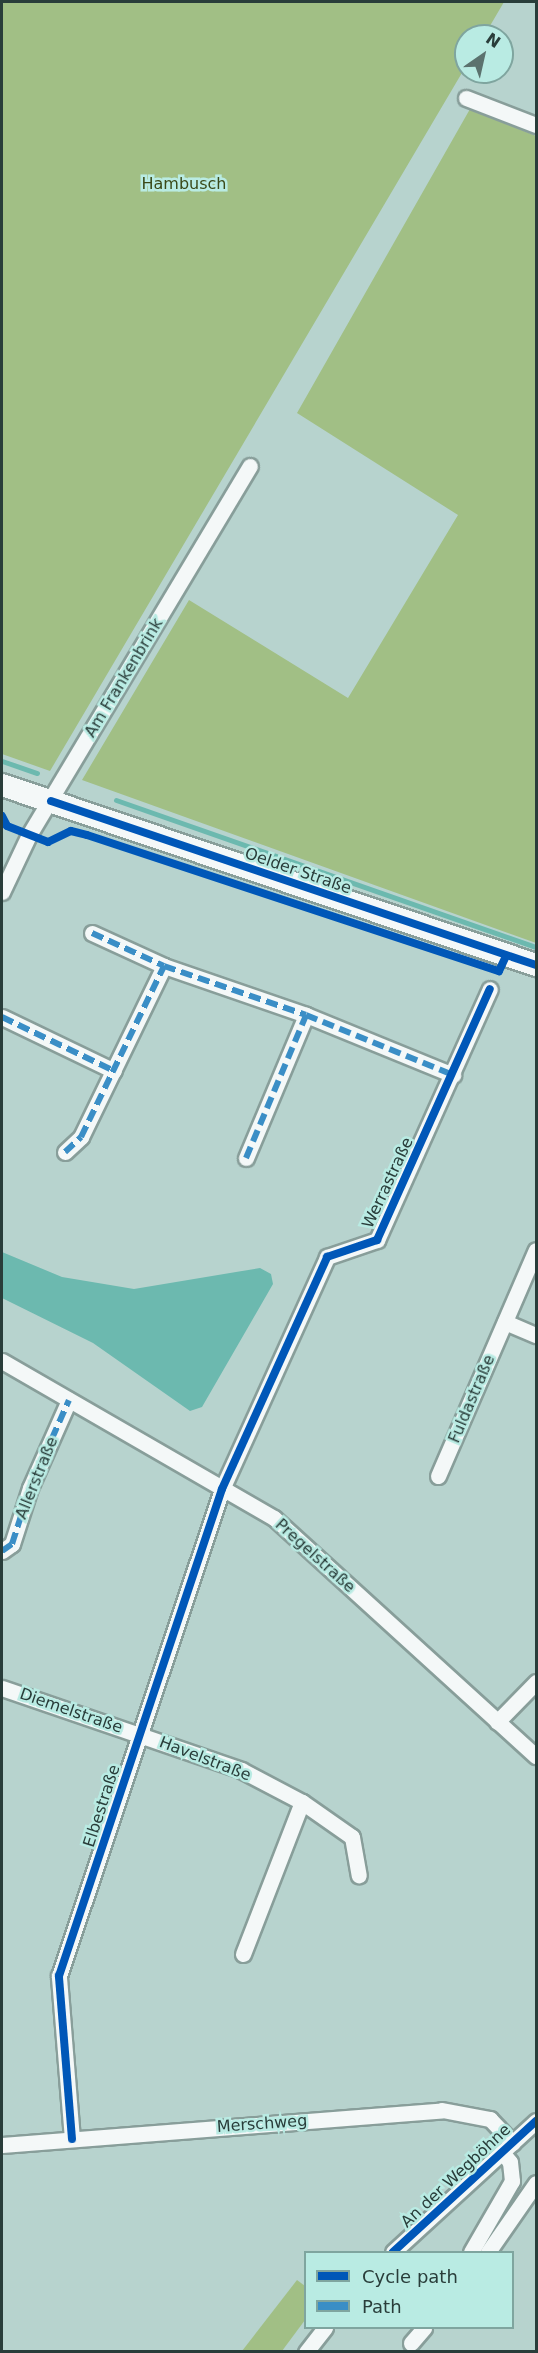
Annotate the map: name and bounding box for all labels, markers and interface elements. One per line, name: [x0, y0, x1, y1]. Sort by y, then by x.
north arrow: [454, 24, 514, 84]
text: N: [482, 29, 504, 52]
park label: Hambusch: [142, 174, 226, 194]
street label: Am Frankenbrink: [81, 615, 167, 741]
street label: Oelder Straße: [242, 844, 354, 898]
street label: Werrastraße: [359, 1134, 417, 1232]
street label: Fuldastraße: [445, 1352, 499, 1446]
street label: Allerstraße: [12, 1434, 62, 1522]
street label: Pregelstraße: [271, 1515, 359, 1597]
street label: Diemelstraße: [17, 1684, 125, 1738]
street label: Havelstraße: [157, 1733, 253, 1785]
street label: Elbestraße: [80, 1762, 124, 1850]
street label: Merschweg: [216, 2111, 308, 2137]
street label: An der Wegböhne: [397, 2120, 515, 2232]
legend: [304, 2251, 514, 2329]
text: Cycle path: [362, 2266, 458, 2287]
text: Path: [362, 2296, 402, 2317]

